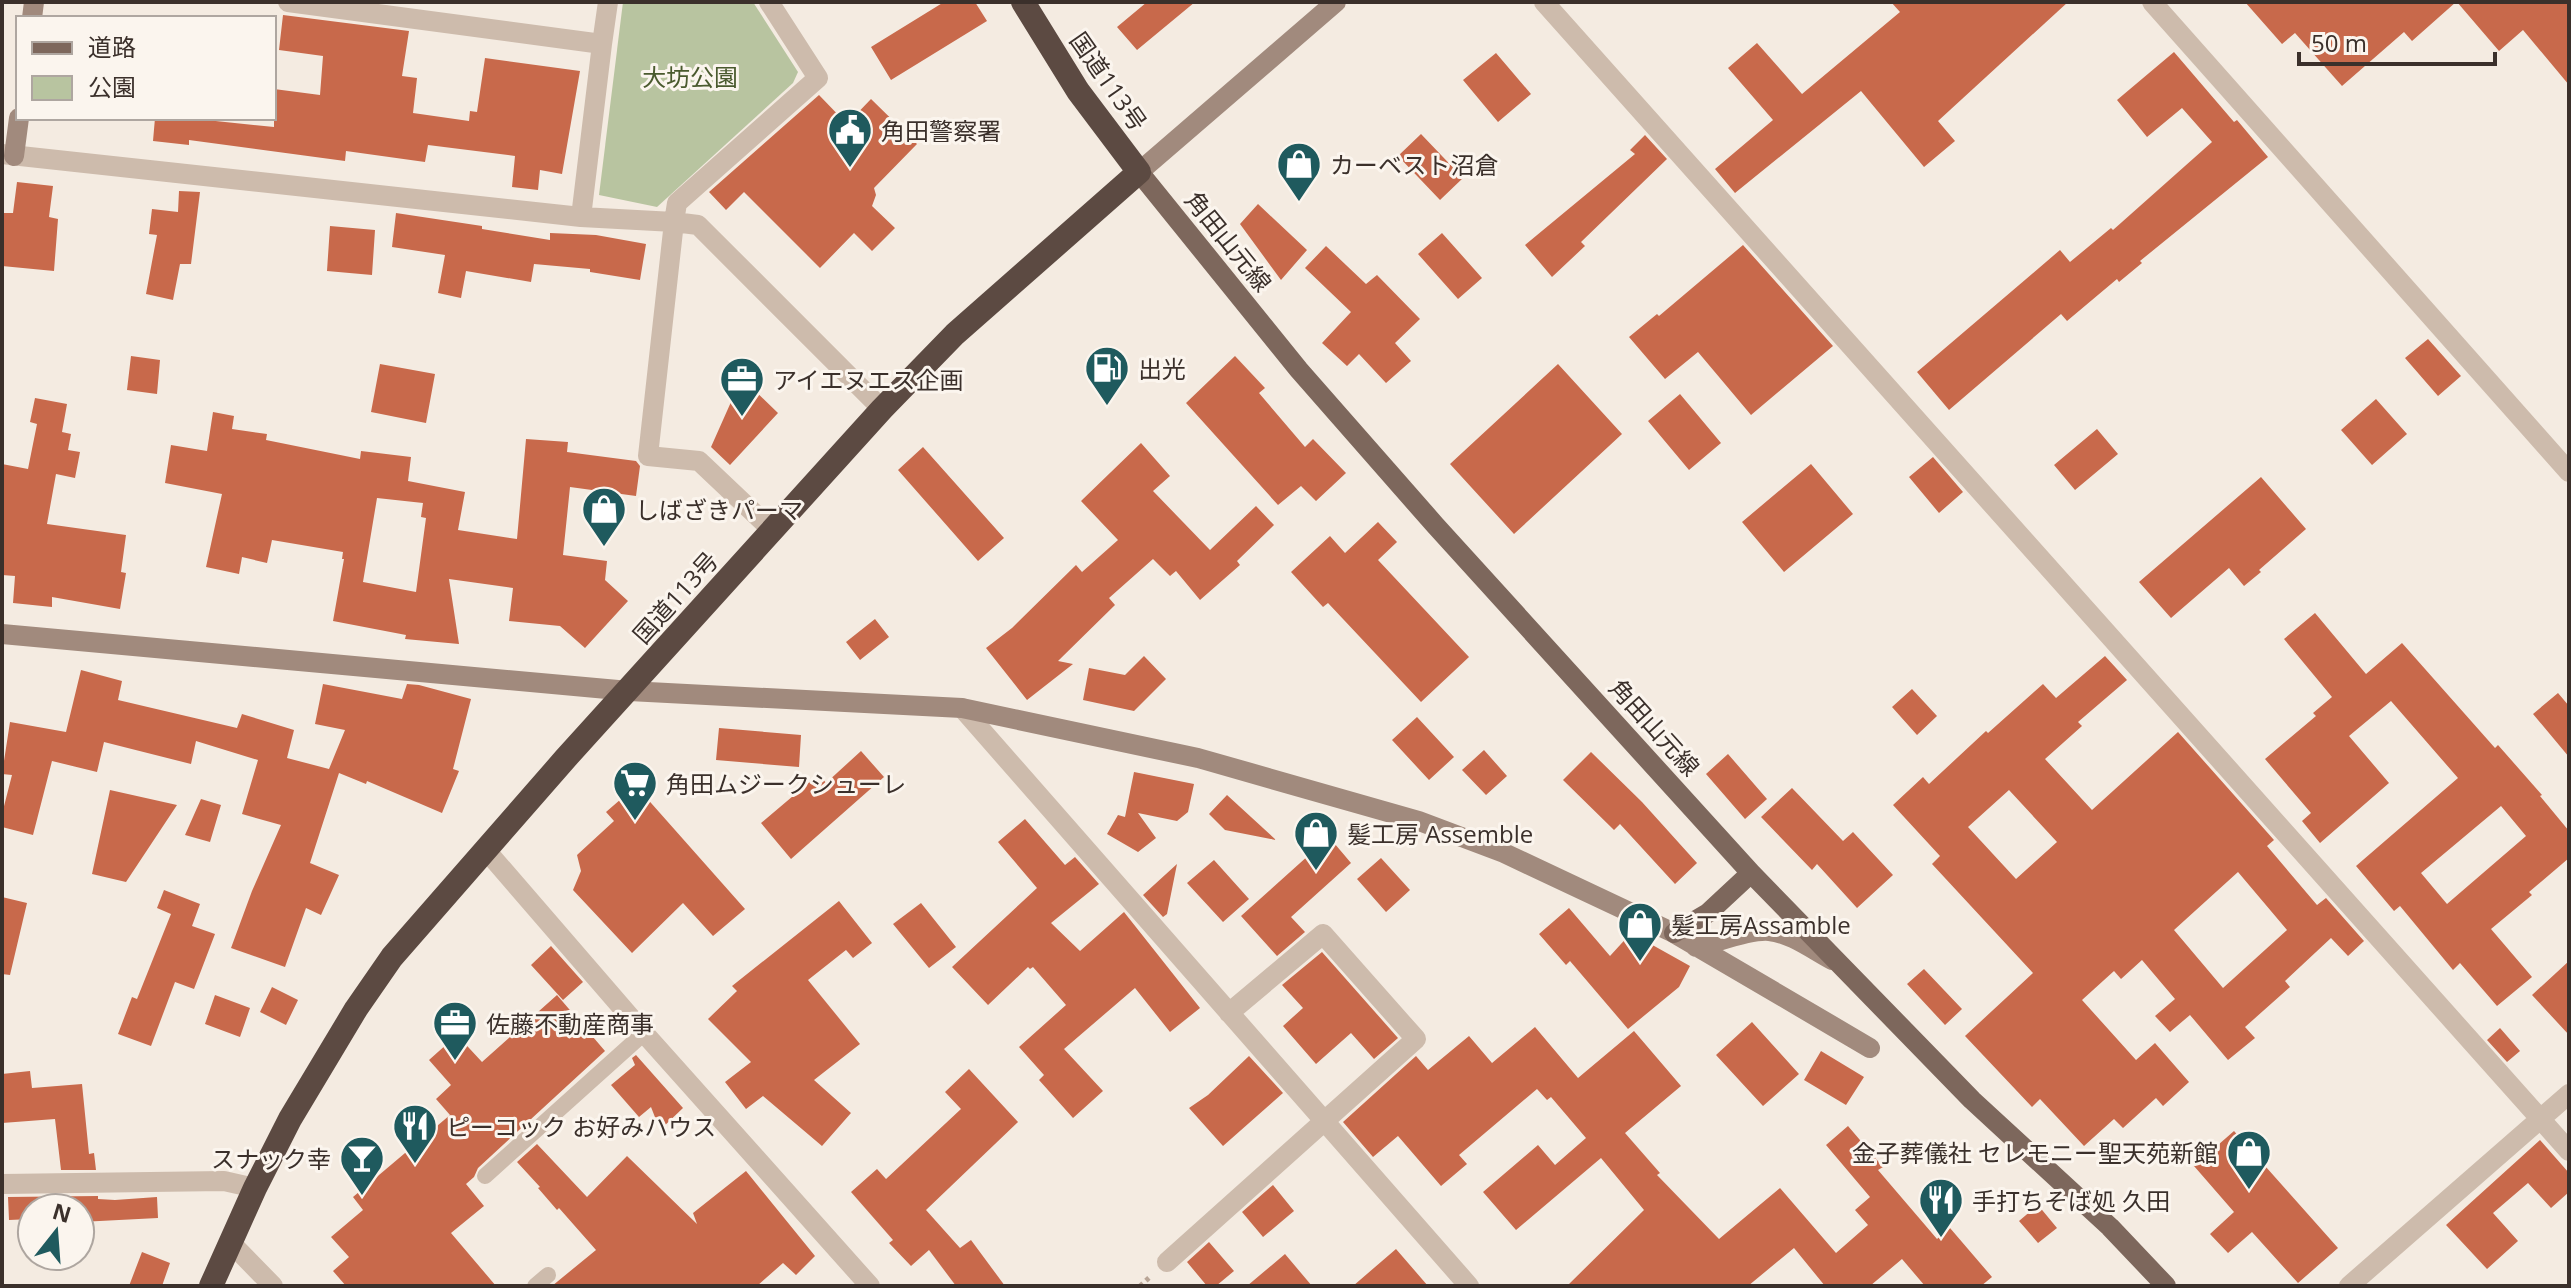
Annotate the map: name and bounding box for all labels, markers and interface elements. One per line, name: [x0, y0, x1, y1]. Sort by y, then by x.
legend: [16, 16, 276, 120]
scale bar: [2299, 16, 2495, 66]
street label: 国道113号: [1063, 25, 1155, 137]
text: 50 m: [2311, 26, 2367, 59]
text: 道路: [88, 30, 136, 63]
park label: 大坊公園: [642, 60, 738, 93]
text: 公園: [88, 70, 136, 103]
public building icon: 角田警察署: [826, 106, 874, 169]
place label: 角田警察署: [881, 114, 1001, 147]
shop icon: カーベスト沼倉: [1275, 140, 1323, 203]
place label: カーベスト沼倉: [1330, 148, 1498, 181]
street label: 角田山元線: [1178, 184, 1280, 298]
fuel station icon: 出光: [1083, 344, 1131, 407]
place label: 出光: [1138, 352, 1186, 385]
office icon: アイエヌエス企画: [718, 355, 766, 418]
place label: アイエヌエス企画: [773, 363, 964, 396]
shop icon: しばざきパーマ: [580, 485, 628, 548]
place label: しばざきパーマ: [635, 493, 803, 526]
street label: 国道113号: [625, 544, 725, 650]
street label: 角田山元線: [1603, 671, 1707, 783]
supermarket icon: 角田ムジークシューレ: [611, 759, 659, 822]
place label: 角田ムジークシューレ: [666, 767, 906, 800]
shop icon: 髪工房 Assemble: [1292, 809, 1340, 872]
place label: 髪工房 Assemble: [1347, 817, 1533, 850]
shop icon: 髪工房Assamble: [1616, 900, 1664, 963]
place label: 髪工房Assamble: [1671, 908, 1851, 941]
office icon: 佐藤不動産商事: [431, 999, 479, 1062]
place label: 佐藤不動産商事: [486, 1007, 654, 1040]
restaurant icon: ピーコック お好みハウス: [391, 1102, 439, 1165]
place label: ピーコック お好みハウス: [446, 1110, 716, 1143]
shop icon: 金子葬儀社 セレモニー聖天苑新館: [2225, 1128, 2273, 1191]
bar icon: スナック幸: [338, 1134, 386, 1197]
place label: 金子葬儀社 セレモニー聖天苑新館: [1852, 1136, 2218, 1169]
place label: スナック幸: [211, 1142, 331, 1175]
restaurant icon: 手打ちそば処 久田: [1917, 1176, 1965, 1239]
place label: 手打ちそば処 久田: [1972, 1184, 2170, 1217]
north arrow: [16, 1192, 96, 1272]
text: N: [49, 1195, 75, 1229]

